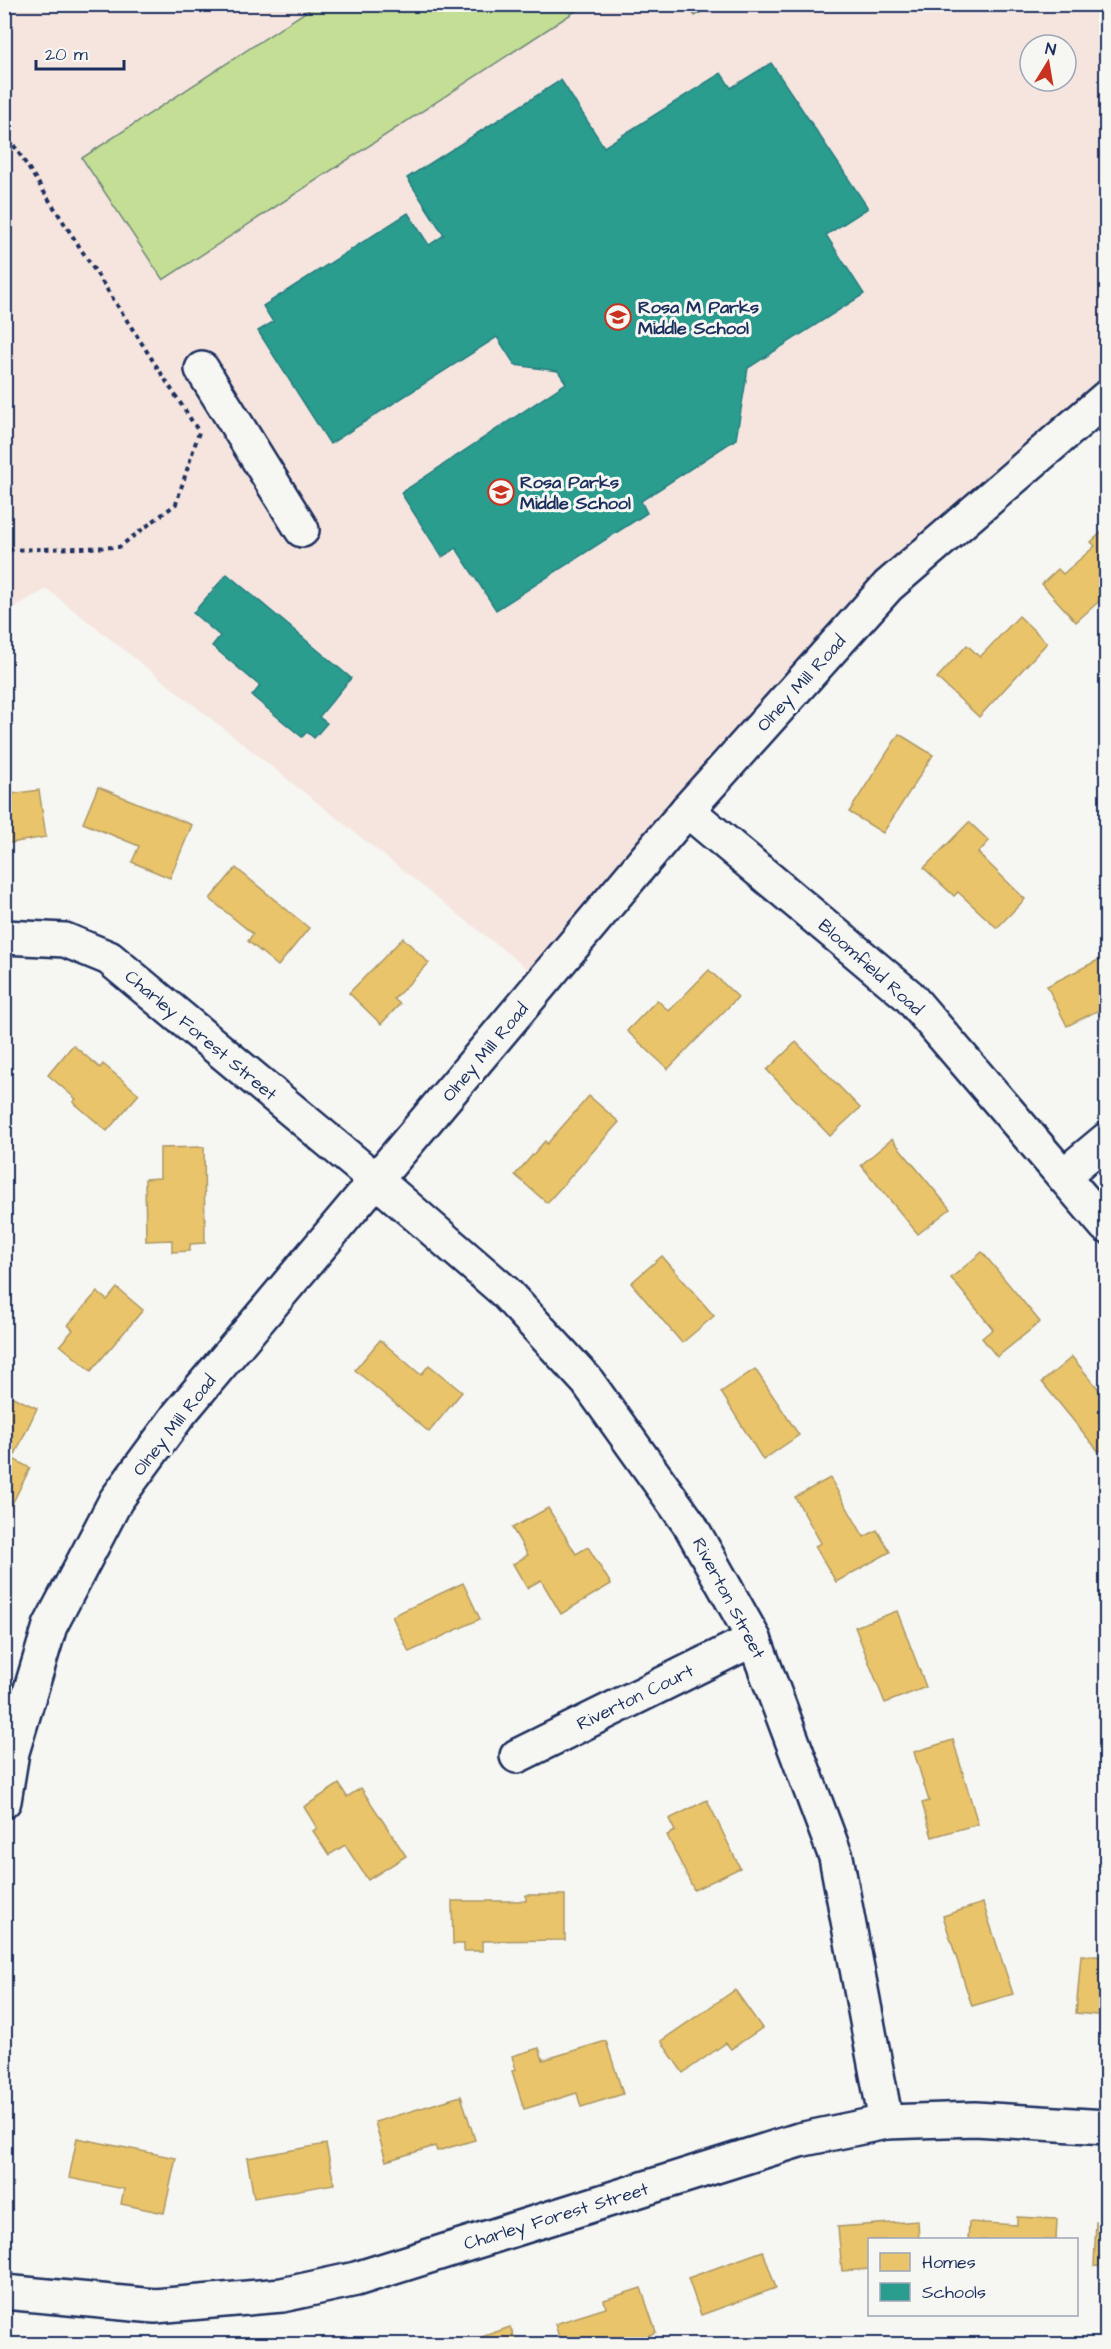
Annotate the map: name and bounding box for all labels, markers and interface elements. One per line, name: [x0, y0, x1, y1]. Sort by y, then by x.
scale bar: [36, 33, 124, 71]
north arrow: [1018, 33, 1078, 93]
text: N: [1044, 38, 1058, 61]
text: 20 m: [45, 42, 88, 67]
place label: Rosa M Parks Middle School: [638, 295, 759, 341]
school or university icon: Rosa M Parks Middle School: [603, 302, 633, 332]
place label: Rosa Parks Middle School: [520, 470, 631, 516]
school or university icon: Rosa Parks Middle School: [486, 477, 516, 507]
street label: Olney Mill Road: [751, 629, 852, 738]
street label: Bloomfield Road: [813, 913, 929, 1021]
street label: Charley Forest Street: [119, 964, 283, 1108]
street label: Olney Mill Road: [436, 997, 535, 1108]
street label: Olney Mill Road: [127, 1369, 223, 1482]
street label: Riverton Street: [686, 1533, 771, 1664]
street label: Riverton Court: [572, 1658, 699, 1737]
street label: Charley Forest Street: [461, 2176, 652, 2257]
legend: [868, 2238, 1078, 2316]
text: Homes: [922, 2250, 976, 2275]
text: Schools: [922, 2280, 986, 2305]

